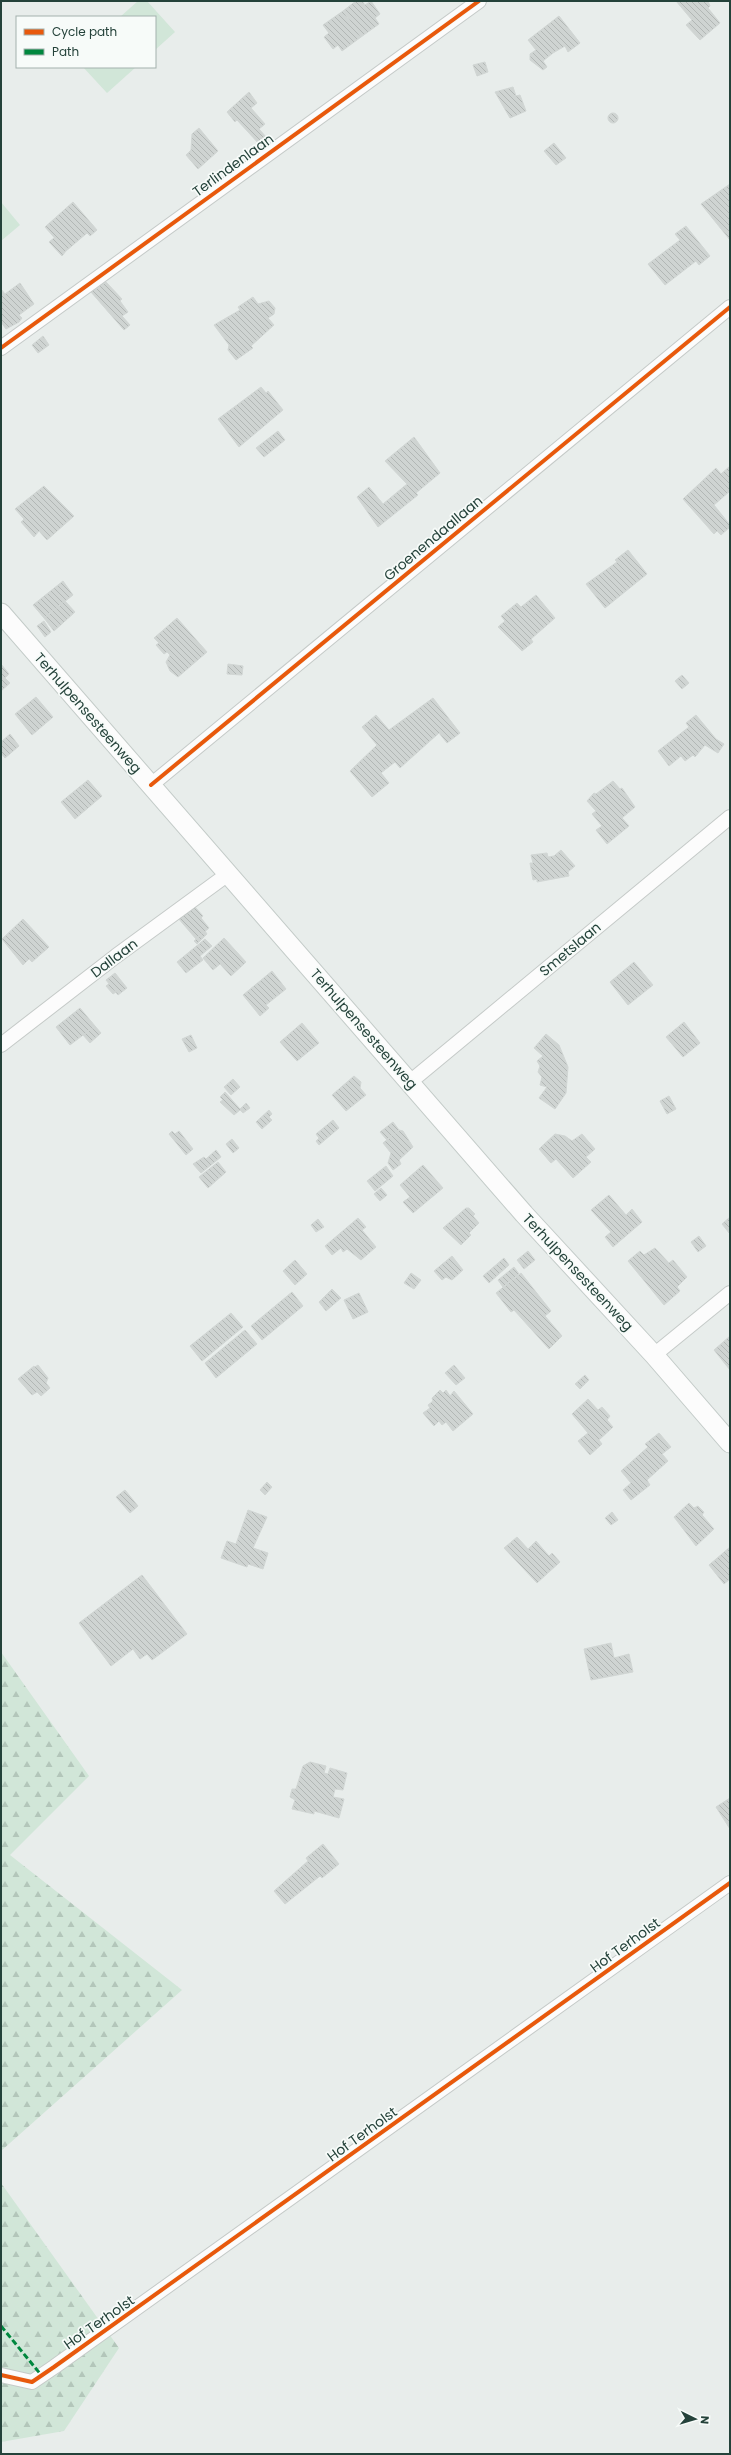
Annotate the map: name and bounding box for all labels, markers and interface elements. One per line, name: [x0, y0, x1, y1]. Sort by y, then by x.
legend: [16, 16, 156, 68]
text: Cycle path: [52, 23, 117, 40]
text: Path: [52, 43, 79, 60]
street label: Terlindenlaan: [188, 129, 278, 201]
street label: Groenendaallaan: [379, 491, 487, 585]
street label: Terhulpensesteenweg: [30, 648, 146, 778]
street label: Smetslaan: [535, 917, 605, 981]
street label: Dallaan: [86, 934, 142, 982]
street label: Terhulpensesteenweg: [306, 964, 422, 1094]
street label: Terhulpensesteenweg: [518, 1209, 638, 1335]
street label: Hof Terholst: [586, 1913, 664, 1977]
street label: Hof Terholst: [323, 2102, 401, 2166]
street label: Hof Terholst: [60, 2290, 138, 2354]
north arrow: [675, 2399, 715, 2439]
text: N: [697, 2415, 713, 2425]

